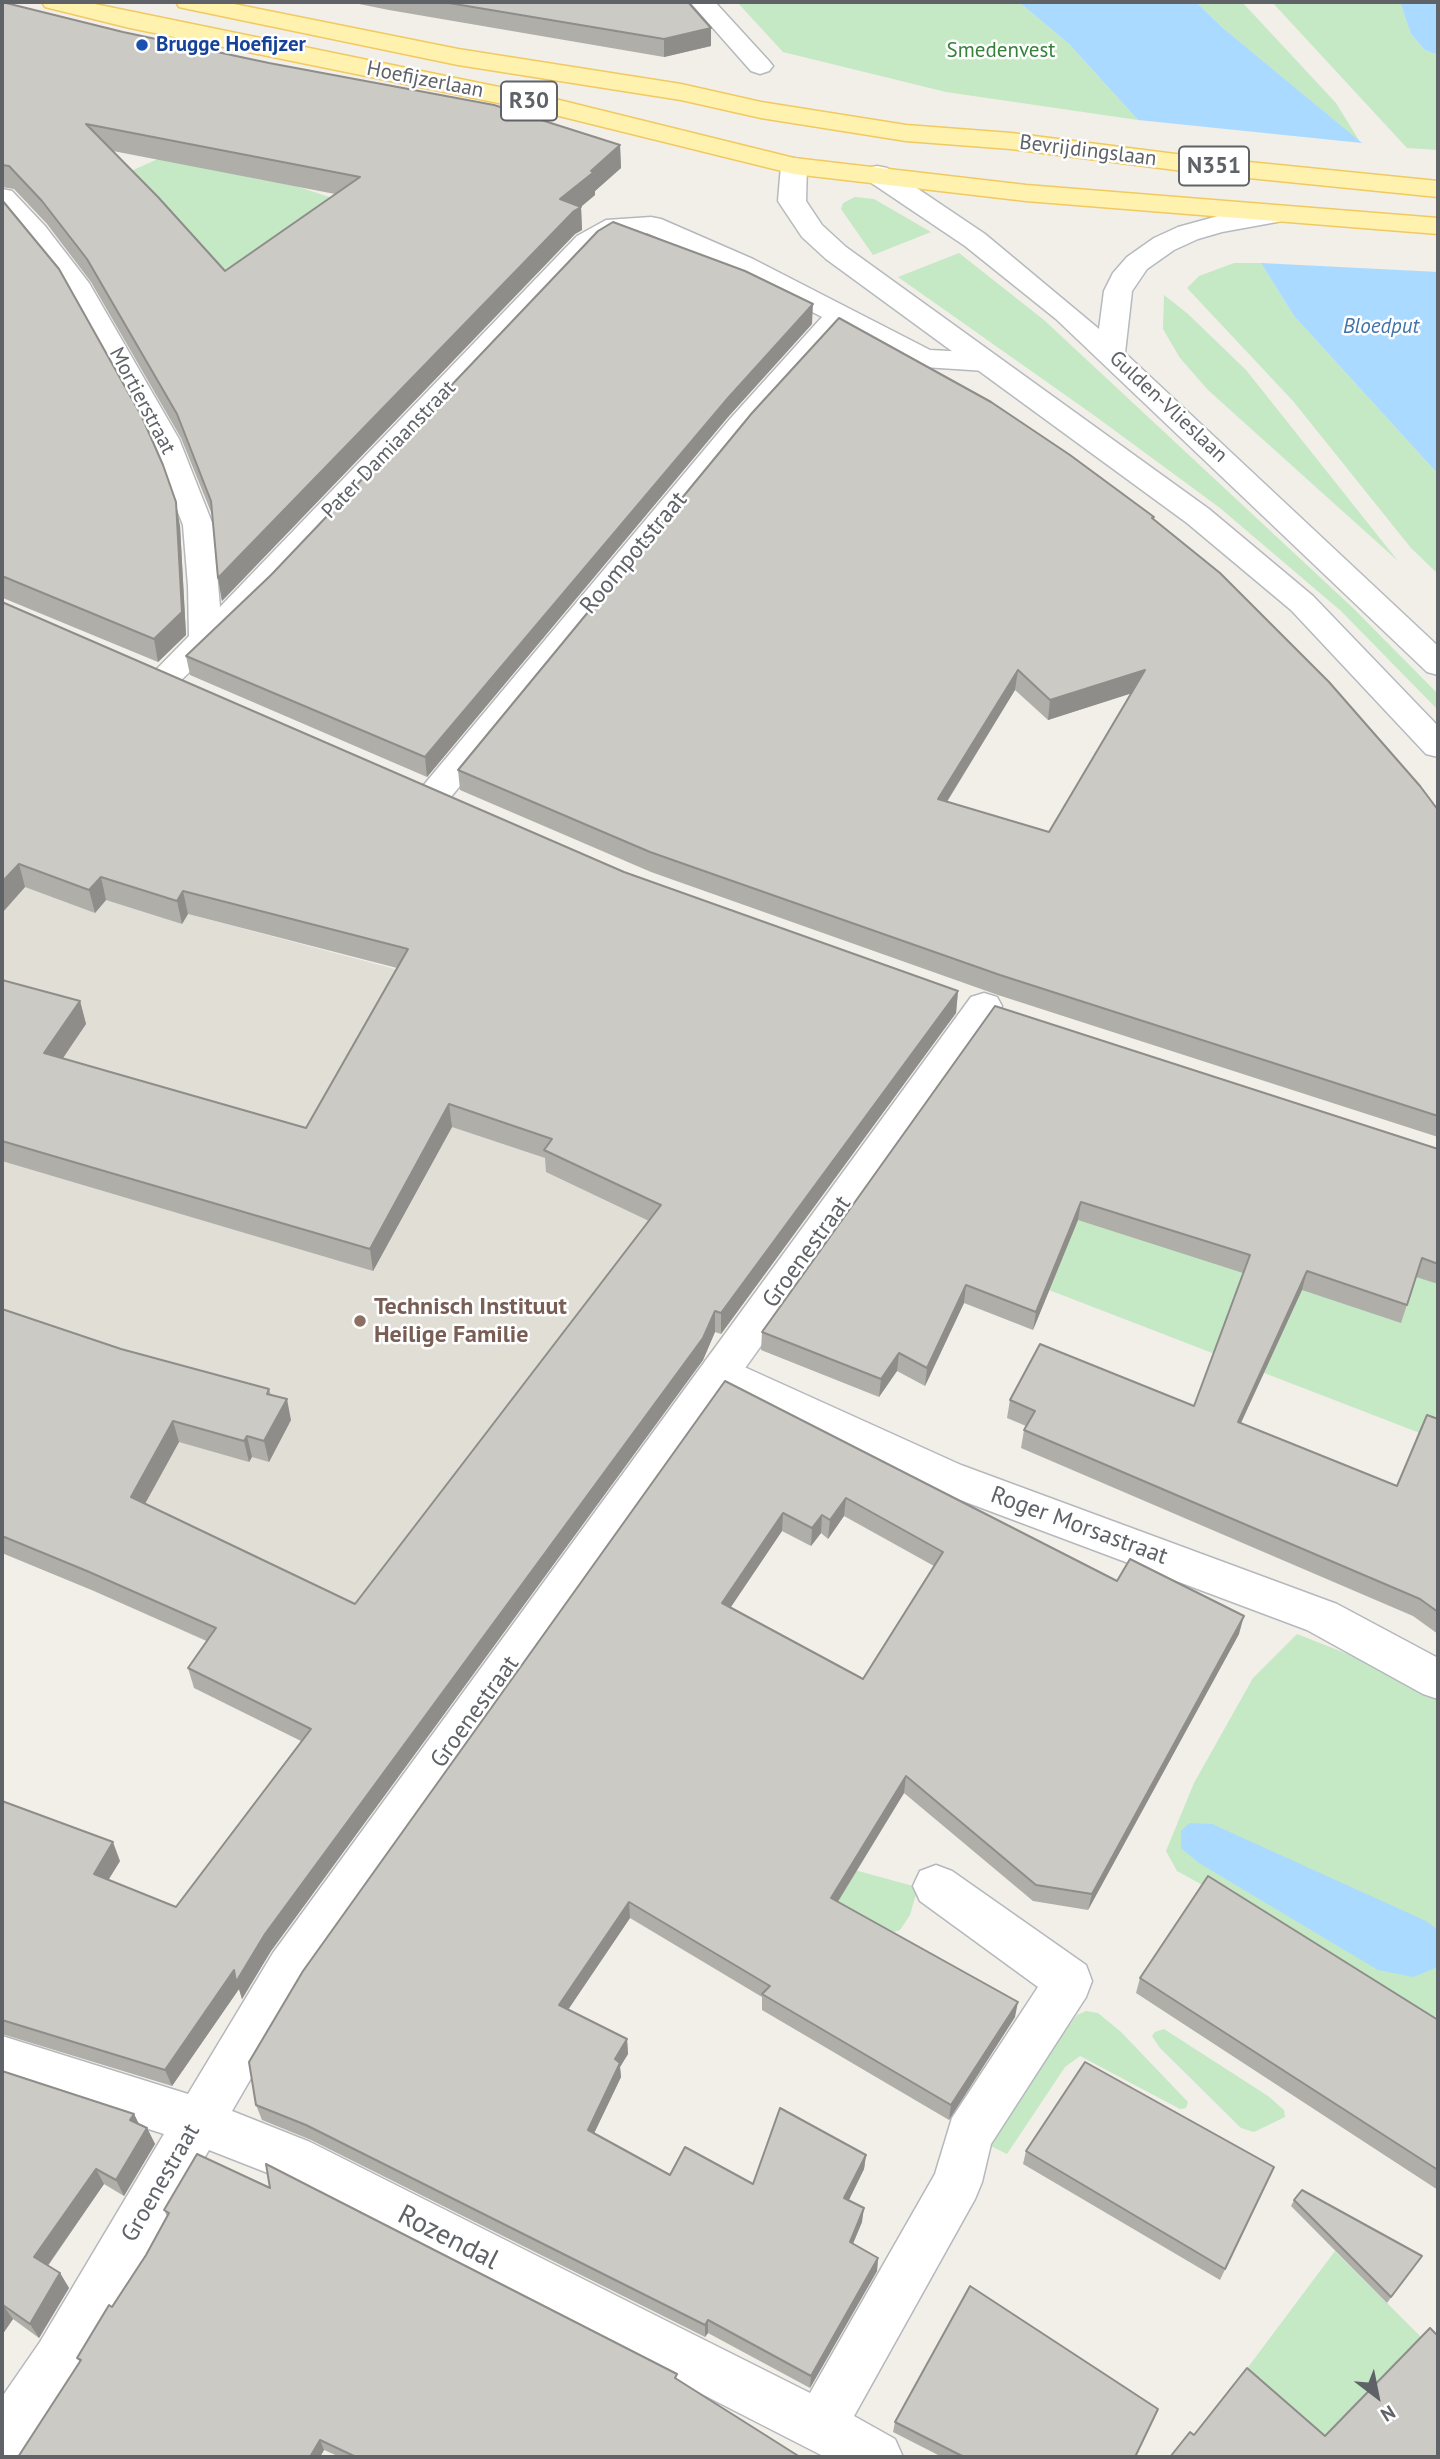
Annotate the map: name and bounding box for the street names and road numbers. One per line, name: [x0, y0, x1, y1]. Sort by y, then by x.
street label: Hoefijzerlaan: [365, 56, 485, 104]
road number: R30: [501, 82, 557, 120]
street label: Bevrijdingslaan: [1018, 130, 1158, 172]
road number: N351: [1179, 146, 1249, 186]
street label: Mortierstraat: [103, 343, 181, 459]
street label: Gulden-Vlieslaan: [1104, 346, 1232, 468]
street label: Pater Damiaanstraat: [317, 376, 461, 524]
street label: Roompotstraat: [575, 486, 693, 620]
street label: Groenestraat: [757, 1190, 857, 1314]
street label: Roger Morsastraat: [987, 1481, 1171, 1571]
street label: Groenestraat: [425, 1650, 525, 1774]
street label: Groenestraat: [116, 2119, 206, 2247]
street label: Rozendal: [392, 2198, 504, 2278]

